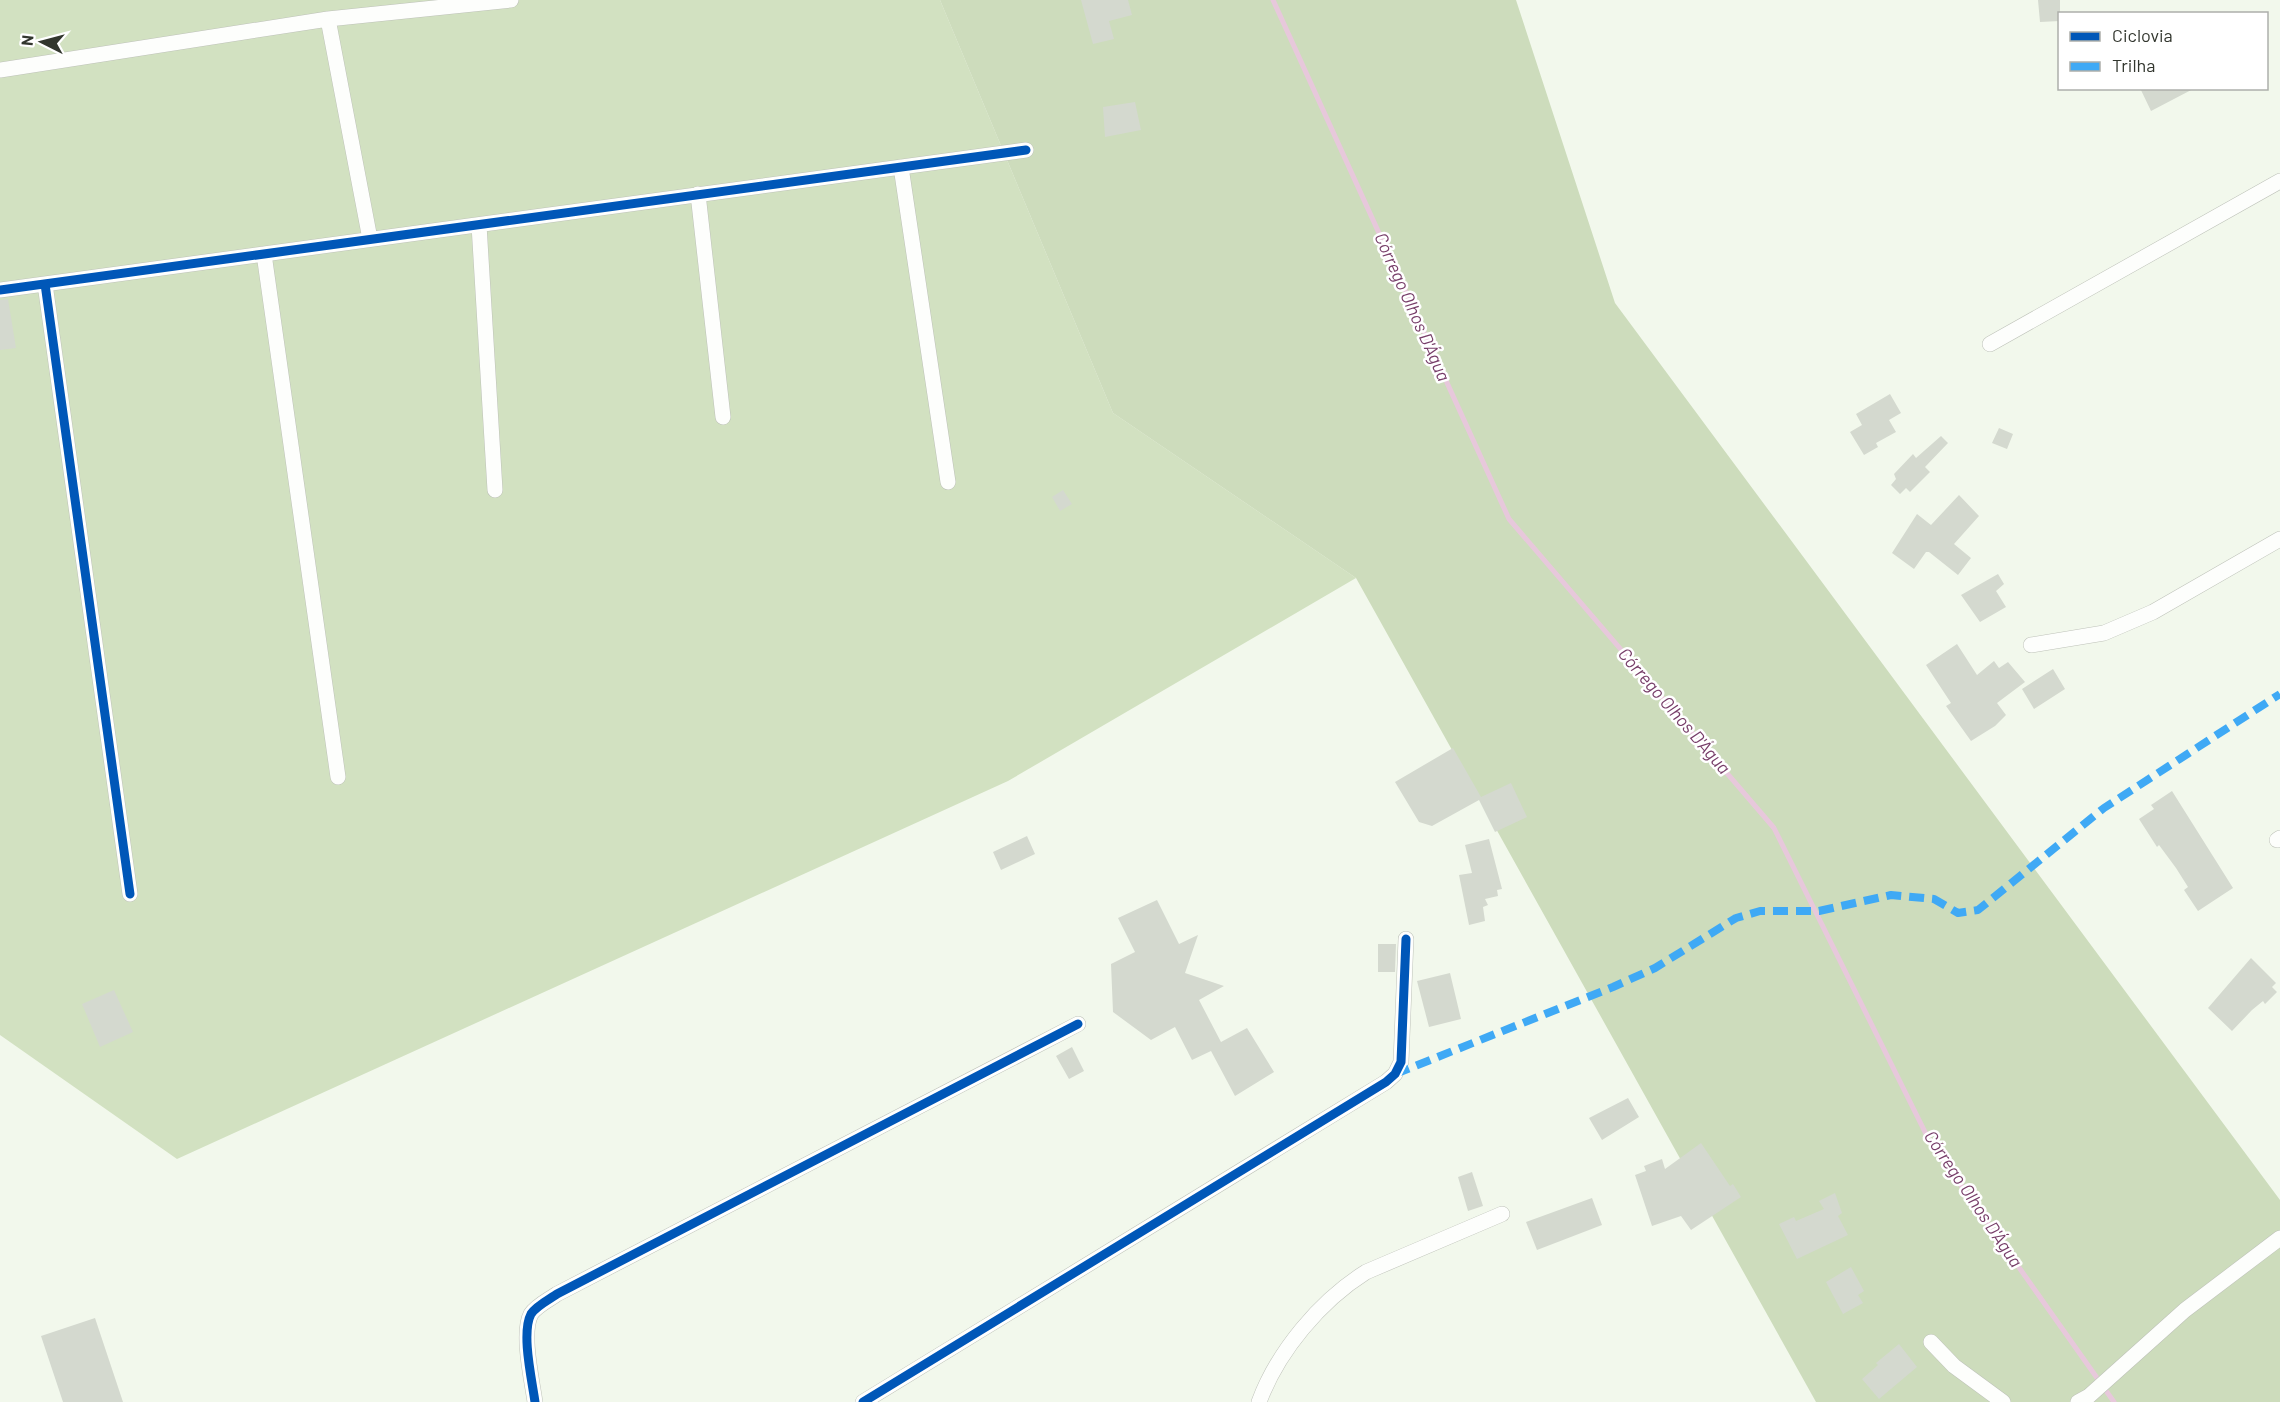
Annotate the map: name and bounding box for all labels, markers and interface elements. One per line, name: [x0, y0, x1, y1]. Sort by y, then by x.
north arrow: [12, 12, 72, 72]
legend: [2058, 12, 2268, 90]
text: Ciclovia: [2112, 24, 2173, 46]
text: N: [17, 34, 37, 47]
text: Trilha: [2112, 54, 2156, 76]
water label: Córrego Olhos D'Água: [1370, 229, 1456, 384]
water label: Córrego Olhos D'Água: [1614, 643, 1736, 778]
water label: Córrego Olhos D'Água: [1920, 1126, 2028, 1271]

